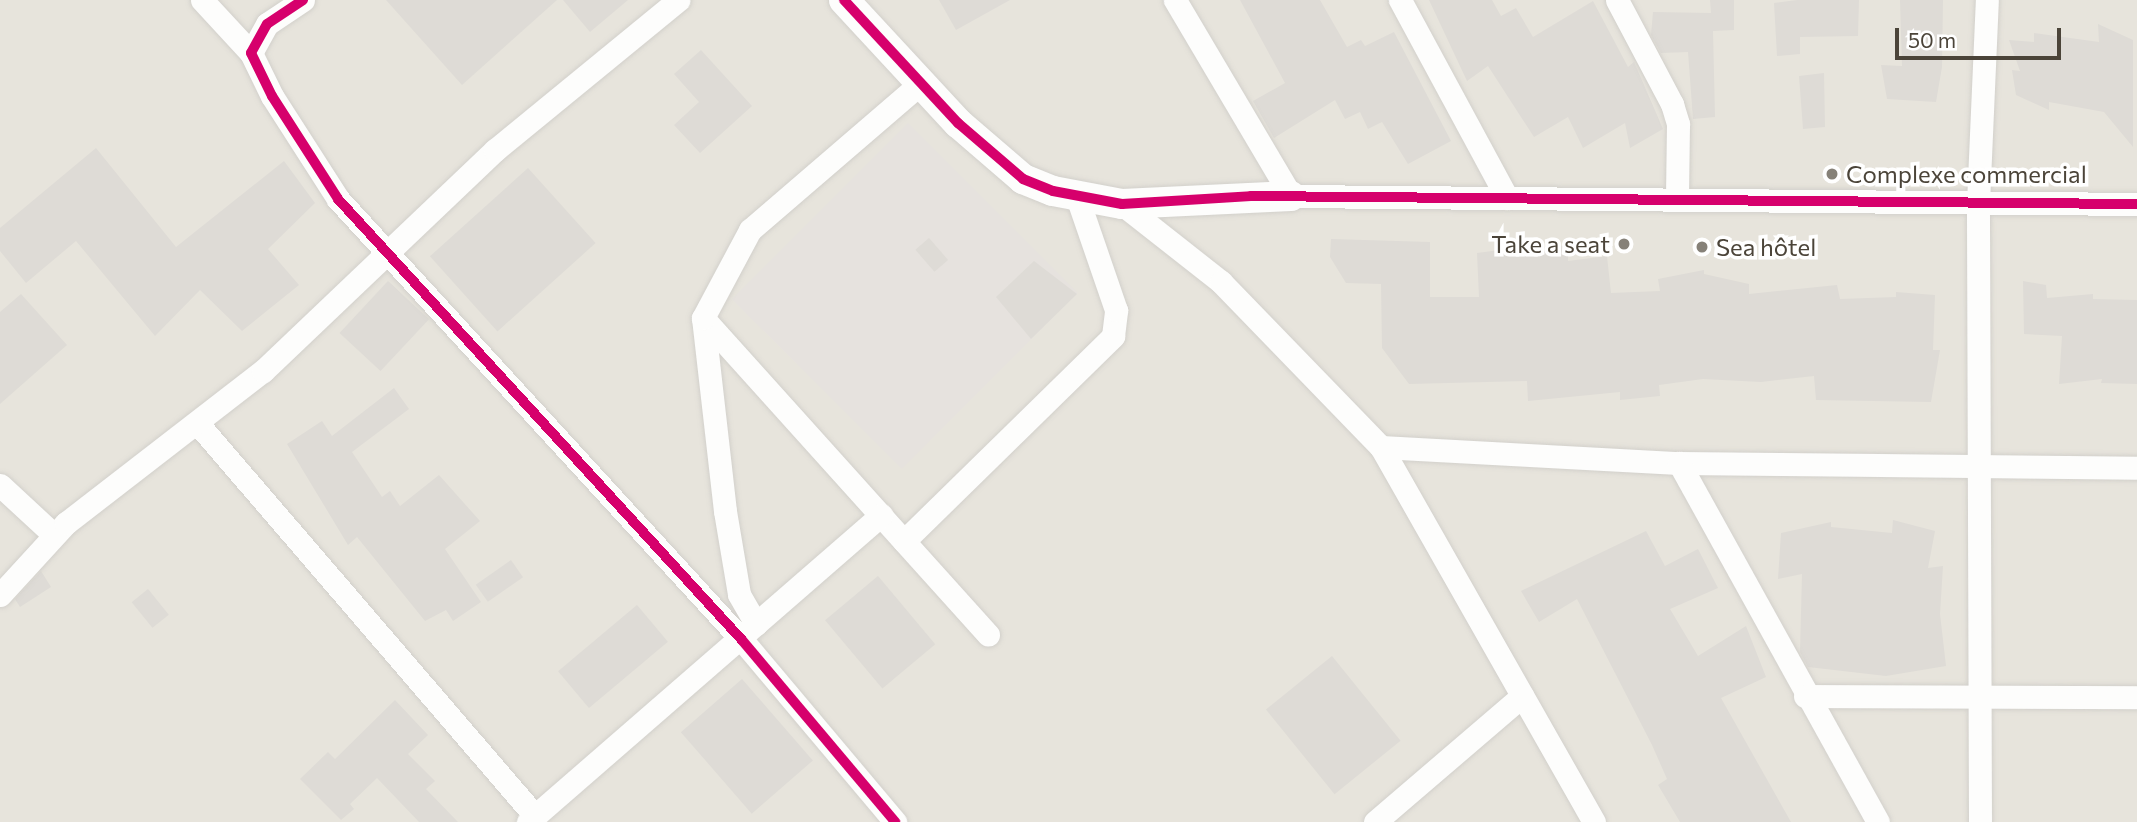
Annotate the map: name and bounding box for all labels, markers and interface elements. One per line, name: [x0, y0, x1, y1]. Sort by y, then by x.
scale bar: [1899, 14, 2065, 58]
text: 50 m: [1908, 27, 1956, 52]
place label: Complexe commercial: [1846, 160, 2087, 188]
marker: Complexe commercial: [1824, 166, 1840, 182]
place label: Take a seat: [1491, 230, 1610, 258]
place label: Sea hôtel: [1716, 233, 1816, 261]
marker: Take a seat: [1616, 236, 1632, 252]
marker: Sea hôtel: [1694, 239, 1710, 255]

